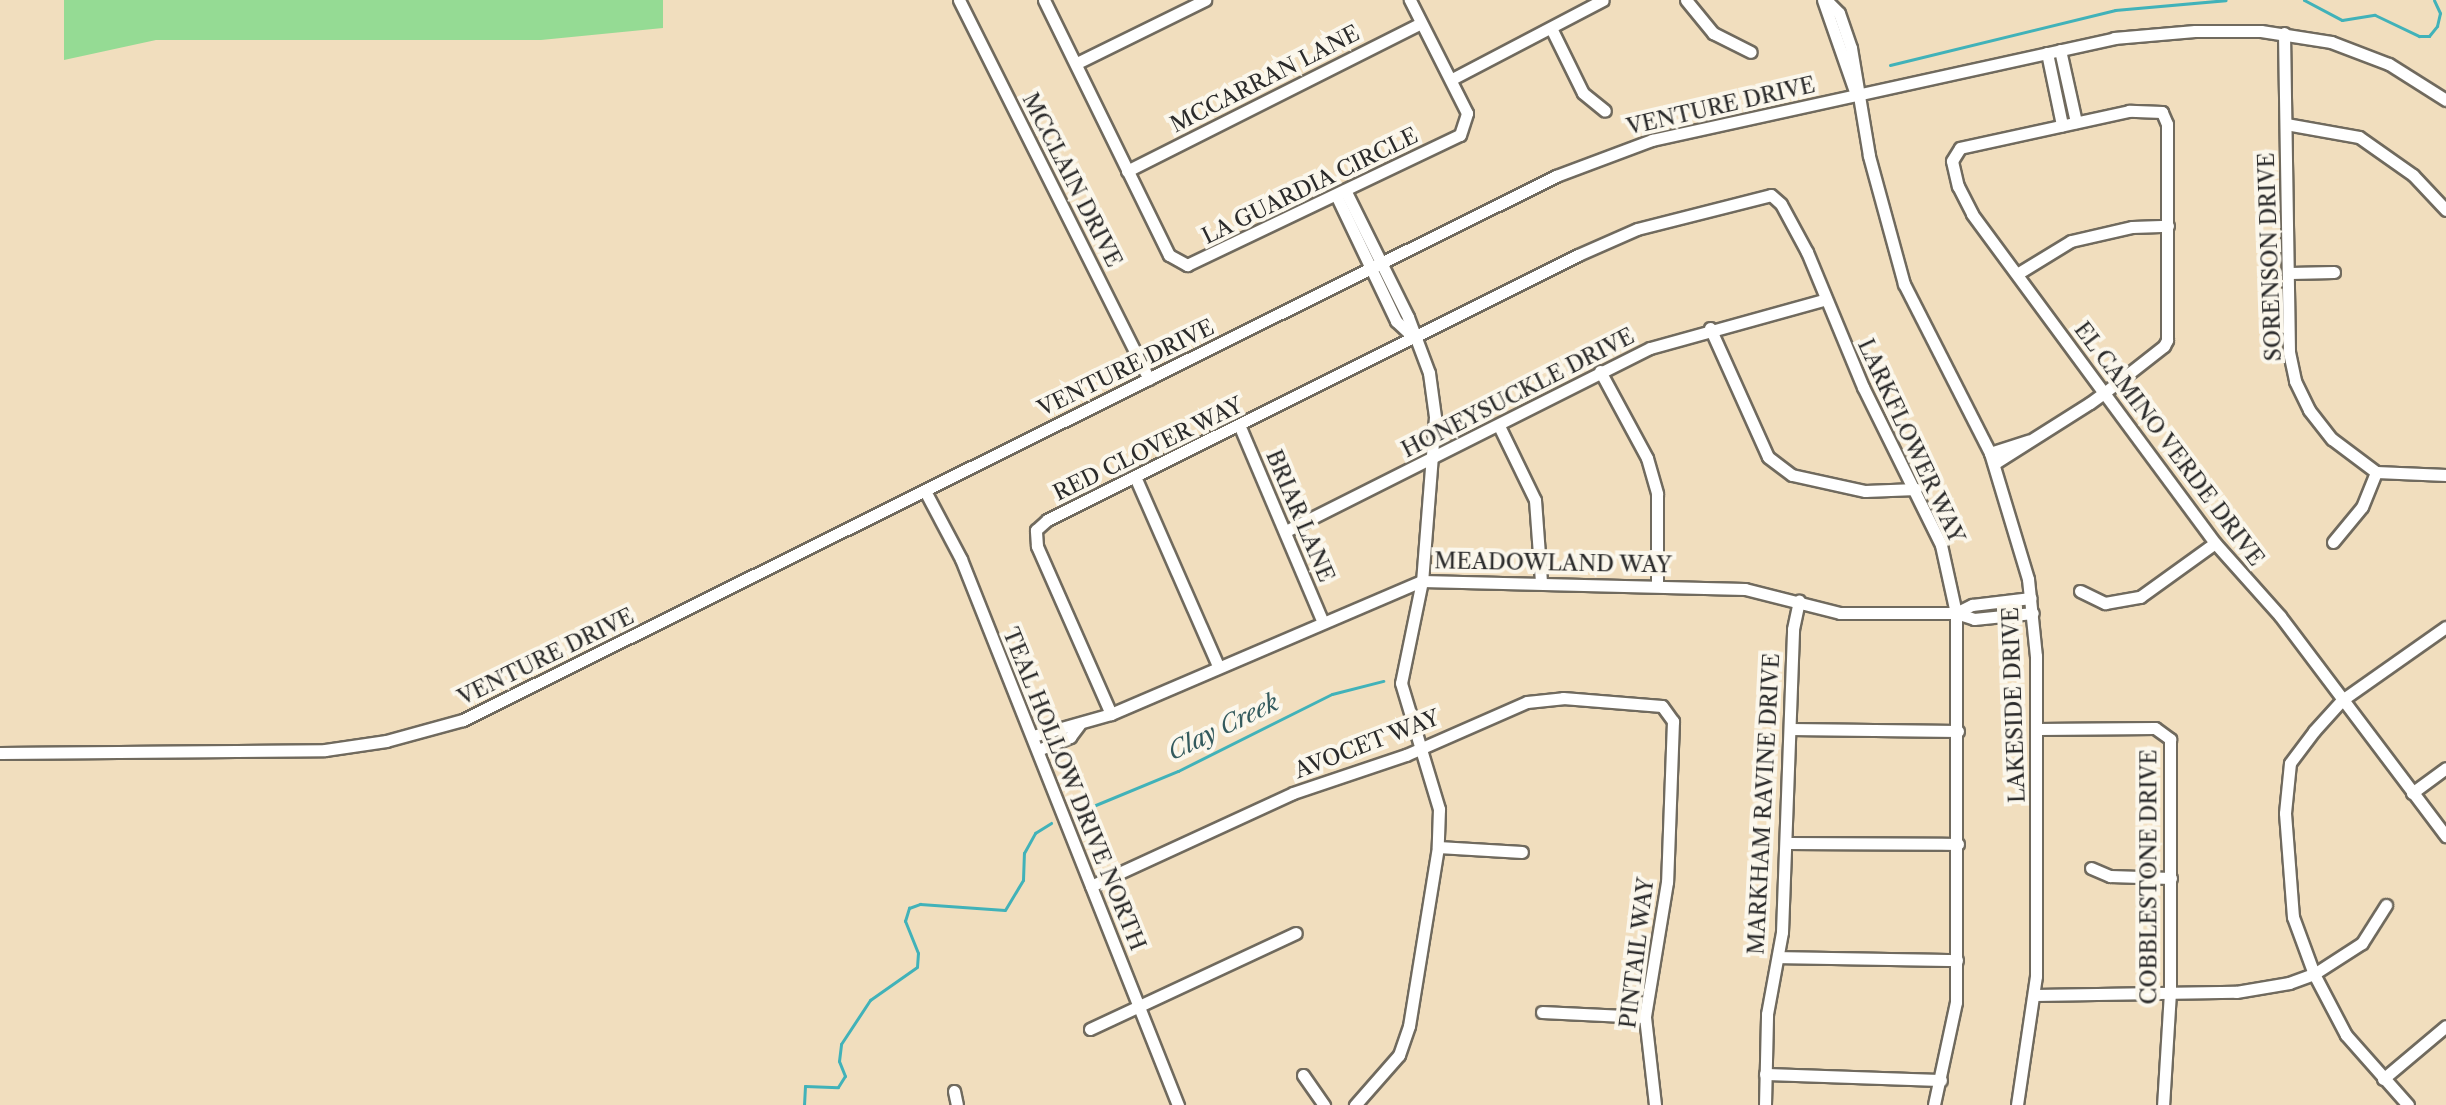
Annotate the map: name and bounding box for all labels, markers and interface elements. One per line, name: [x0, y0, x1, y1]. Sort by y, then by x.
street label: MCCARRAN LANE: [1166, 20, 1364, 138]
street label: VENTURE DRIVE: [1624, 71, 1818, 141]
street label: MCCLAIN DRIVE: [1017, 88, 1127, 272]
street label: LA GUARDIA CIRCLE: [1197, 122, 1423, 250]
street label: SORENSON DRIVE: [2253, 152, 2287, 362]
street label: VENTURE DRIVE: [1034, 314, 1218, 422]
street label: EL CAMINO VERDE DRIVE: [2068, 316, 2270, 572]
street label: HONEYSUCKLE DRIVE: [1397, 323, 1639, 463]
street label: LARKFLOWER WAY: [1852, 334, 1970, 548]
street label: RED CLOVER WAY: [1048, 391, 1248, 507]
street label: BRIAR LANE: [1260, 446, 1340, 586]
street label: MEADOWLAND WAY: [1434, 548, 1672, 578]
street label: VENTURE DRIVE: [454, 603, 638, 711]
street label: LAKESIDE DRIVE: [1997, 607, 2031, 803]
street label: TEAL HOLLOW DRIVE NORTH: [997, 623, 1151, 955]
street label: MARKHAM RAVINE DRIVE: [1743, 653, 1785, 955]
water label: Clay Creek: [1163, 688, 1283, 766]
street label: AVOCET WAY: [1290, 704, 1444, 784]
street label: COBBLESTONE DRIVE: [2136, 749, 2162, 1005]
street label: PINTAIL WAY: [1615, 875, 1659, 1031]

